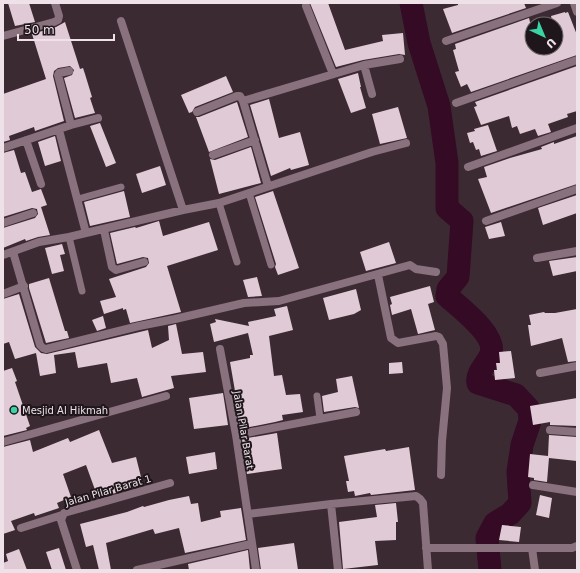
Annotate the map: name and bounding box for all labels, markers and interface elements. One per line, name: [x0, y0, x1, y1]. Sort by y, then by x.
scale bar: [18, 16, 114, 42]
north arrow: [524, 16, 564, 56]
text: 50 m: [24, 23, 55, 37]
text: U: [543, 35, 558, 51]
street label: Jalan Pilar Barat: [231, 389, 256, 470]
marker: Mesjid Al Hikmah: [9, 405, 19, 415]
place label: Mesjid Al Hikmah: [22, 405, 108, 416]
street label: Jalan Pilar Barat 1: [63, 473, 152, 508]

